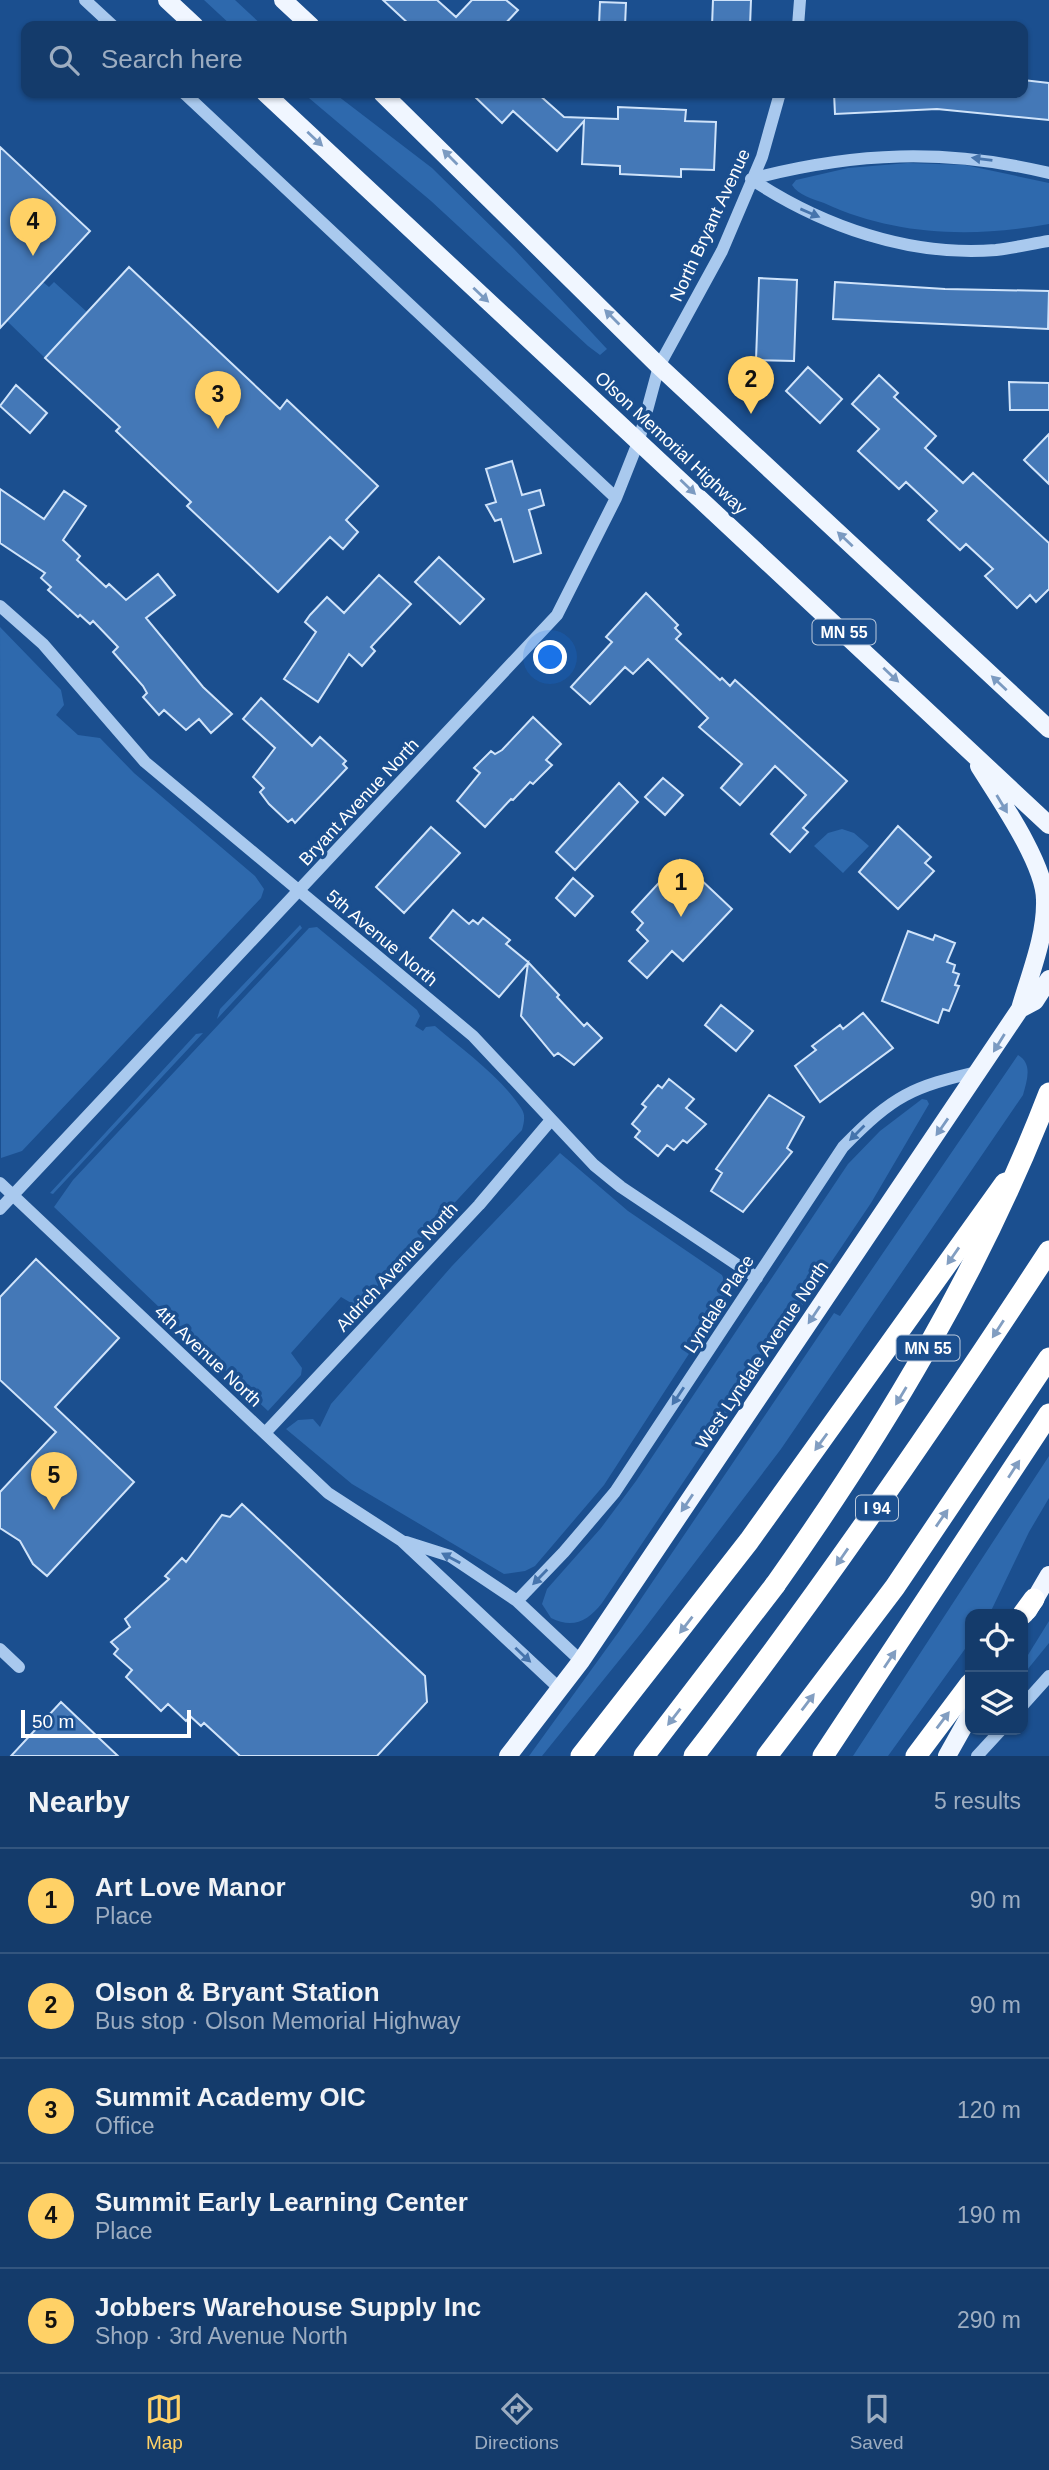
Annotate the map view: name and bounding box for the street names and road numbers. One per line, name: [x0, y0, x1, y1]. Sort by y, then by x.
street label: North Bryant Avenue: [666, 146, 754, 304]
street label: Olson Memorial Highway: [591, 367, 751, 519]
road number: MN 55: [812, 620, 876, 645]
street label: Bryant Avenue North: [295, 735, 423, 869]
street label: 5th Avenue North: [322, 886, 442, 990]
street label: Aldrich Avenue North: [332, 1198, 462, 1336]
street label: Lyndale Place: [680, 1251, 758, 1357]
street label: West Lyndale Avenue North: [692, 1257, 832, 1453]
street label: 4th Avenue North: [150, 1301, 266, 1411]
road number: MN 55: [897, 1336, 960, 1360]
road number: I 94: [856, 1496, 898, 1520]

